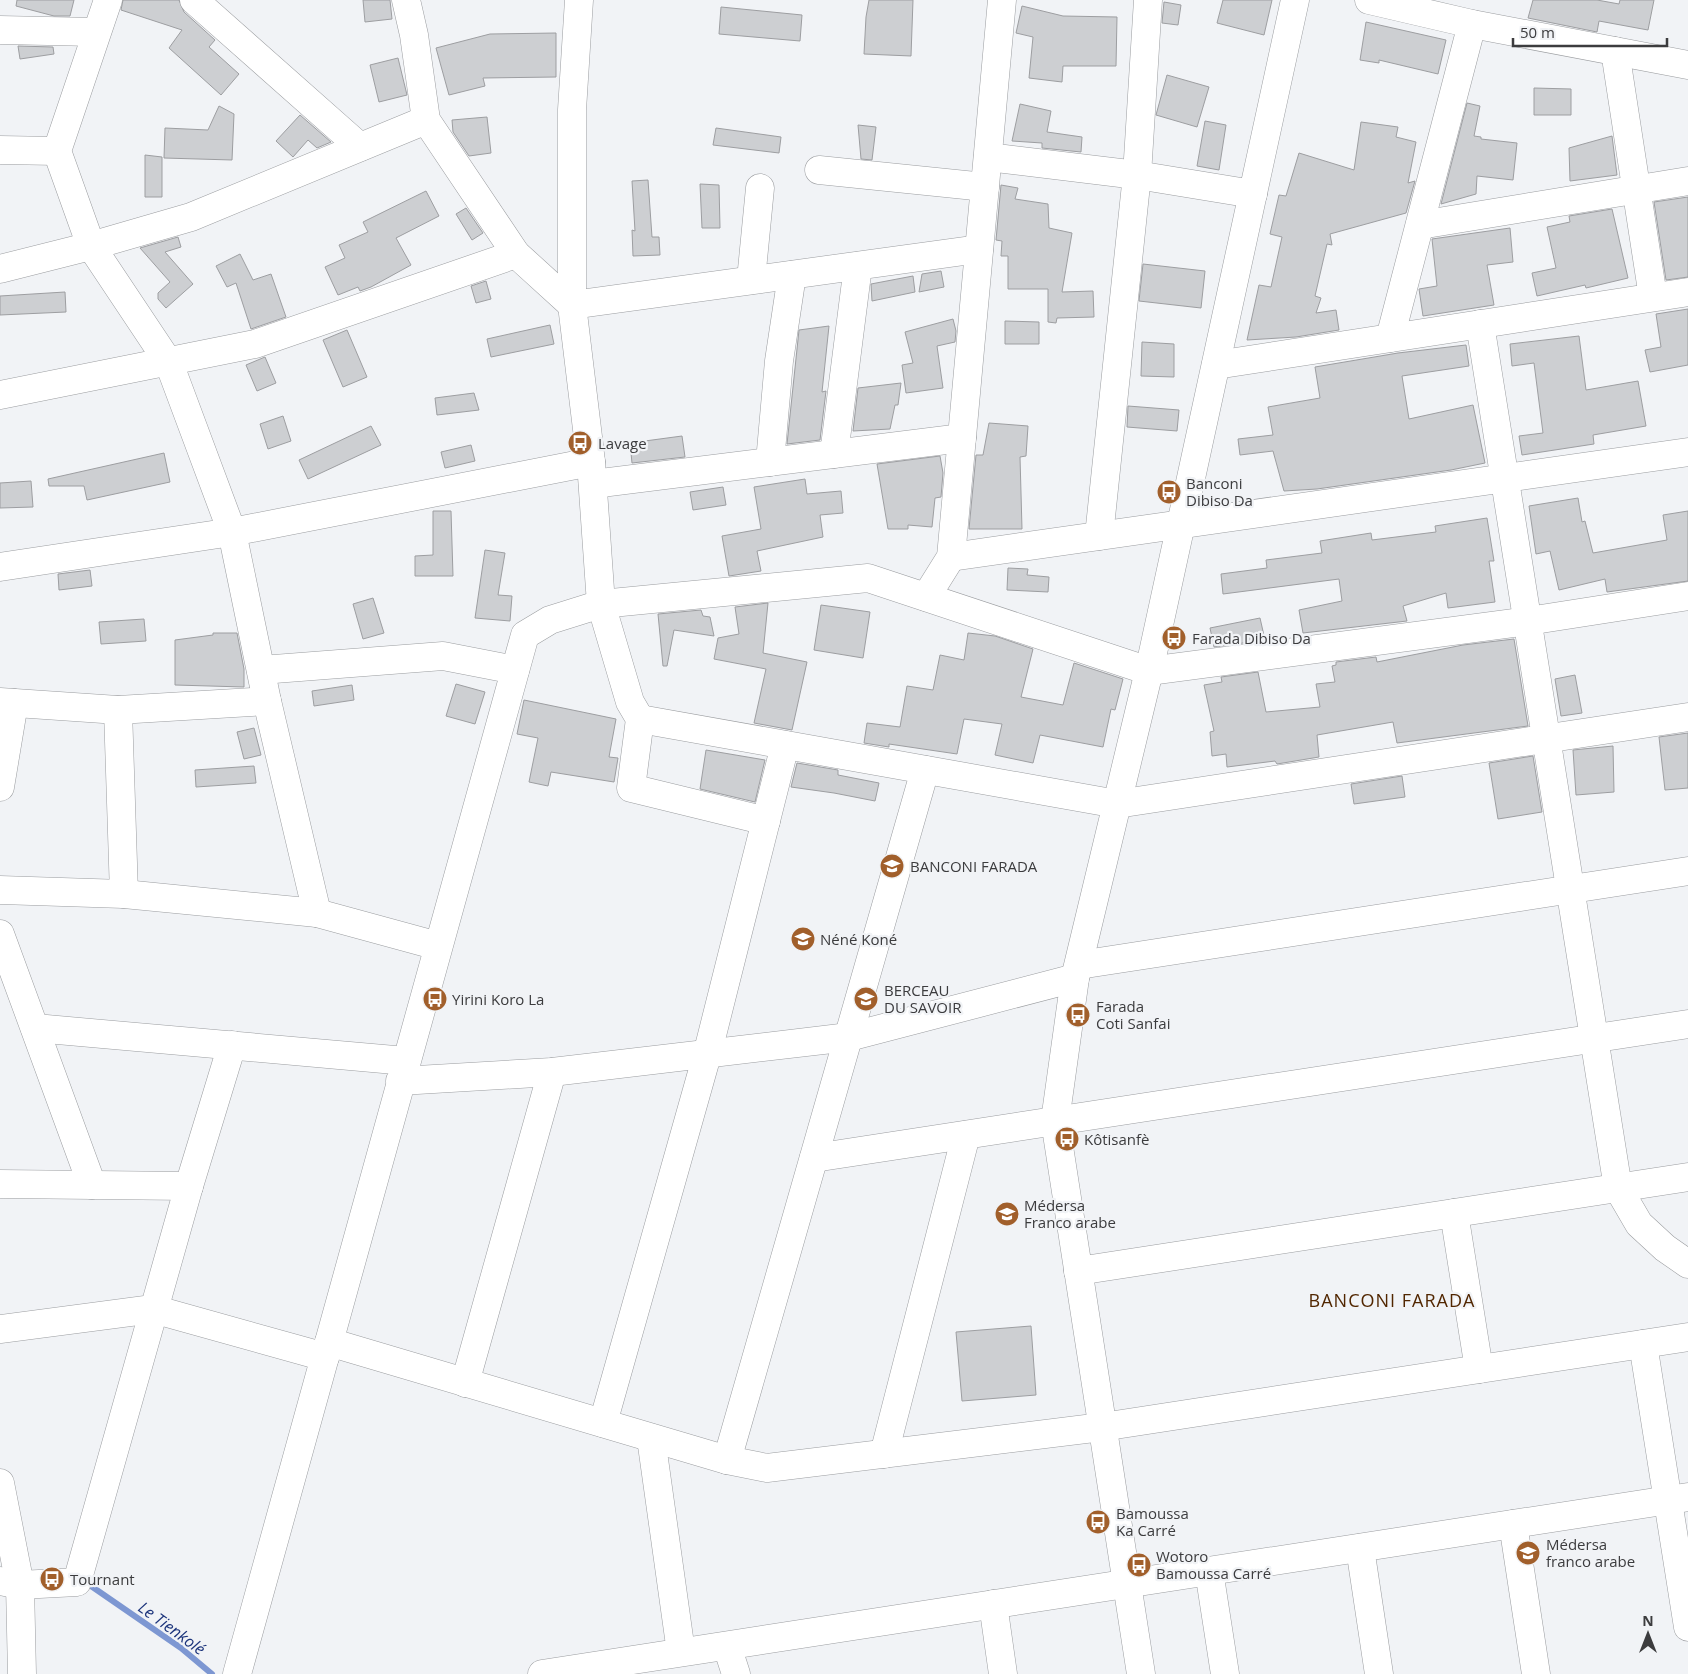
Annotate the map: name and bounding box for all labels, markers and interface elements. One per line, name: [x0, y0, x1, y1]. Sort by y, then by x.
scale bar: [1513, 15, 1667, 47]
text: 50 m: [1520, 22, 1555, 42]
bus stop icon: Lavage: [567, 430, 593, 456]
place label: Lavage: [598, 433, 647, 453]
place label: Banconi Dibiso Da: [1186, 473, 1253, 510]
bus stop icon: Banconi Dibiso Da: [1156, 479, 1182, 505]
bus stop icon: Farada Dibiso Da: [1161, 625, 1187, 651]
place label: Farada Dibiso Da: [1192, 628, 1311, 648]
school or university icon: BANCONI FARADA: [879, 853, 905, 879]
place label: BANCONI FARADA: [910, 856, 1038, 876]
school or university icon: Néné Koné: [790, 926, 816, 952]
place label: Néné Koné: [820, 929, 897, 949]
place label: BERCEAU DU SAVOIR: [884, 980, 962, 1017]
bus stop icon: Yirini Koro La: [422, 986, 448, 1012]
school or university icon: BERCEAU DU SAVOIR: [853, 986, 879, 1012]
place label: Yirini Koro La: [452, 989, 544, 1009]
place label: Farada Coti Sanfai: [1096, 996, 1170, 1033]
bus stop icon: Farada Coti Sanfai: [1065, 1002, 1091, 1028]
bus stop icon: Kôtisanfè: [1054, 1126, 1080, 1152]
place label: Kôtisanfè: [1084, 1129, 1150, 1149]
place label: Médersa Franco arabe: [1024, 1195, 1116, 1232]
school or university icon: Médersa Franco arabe: [994, 1201, 1020, 1227]
district label: BANCONI FARADA: [1309, 1288, 1475, 1312]
place label: Bamoussa Ka Carré: [1116, 1503, 1189, 1540]
bus stop icon: Bamoussa Ka Carré: [1085, 1509, 1111, 1535]
place label: Médersa franco arabe: [1546, 1534, 1635, 1571]
school or university icon: Médersa franco arabe: [1515, 1540, 1541, 1566]
place label: Wotoro Bamoussa Carré: [1156, 1546, 1271, 1583]
bus stop icon: Wotoro Bamoussa Carré: [1126, 1552, 1152, 1578]
bus stop icon: Tournant: [39, 1566, 65, 1592]
place label: Tournant: [70, 1569, 135, 1589]
water label: Le Tienkolé: [134, 1596, 210, 1660]
north arrow: [1623, 1609, 1673, 1659]
text: N: [1642, 1611, 1654, 1630]

